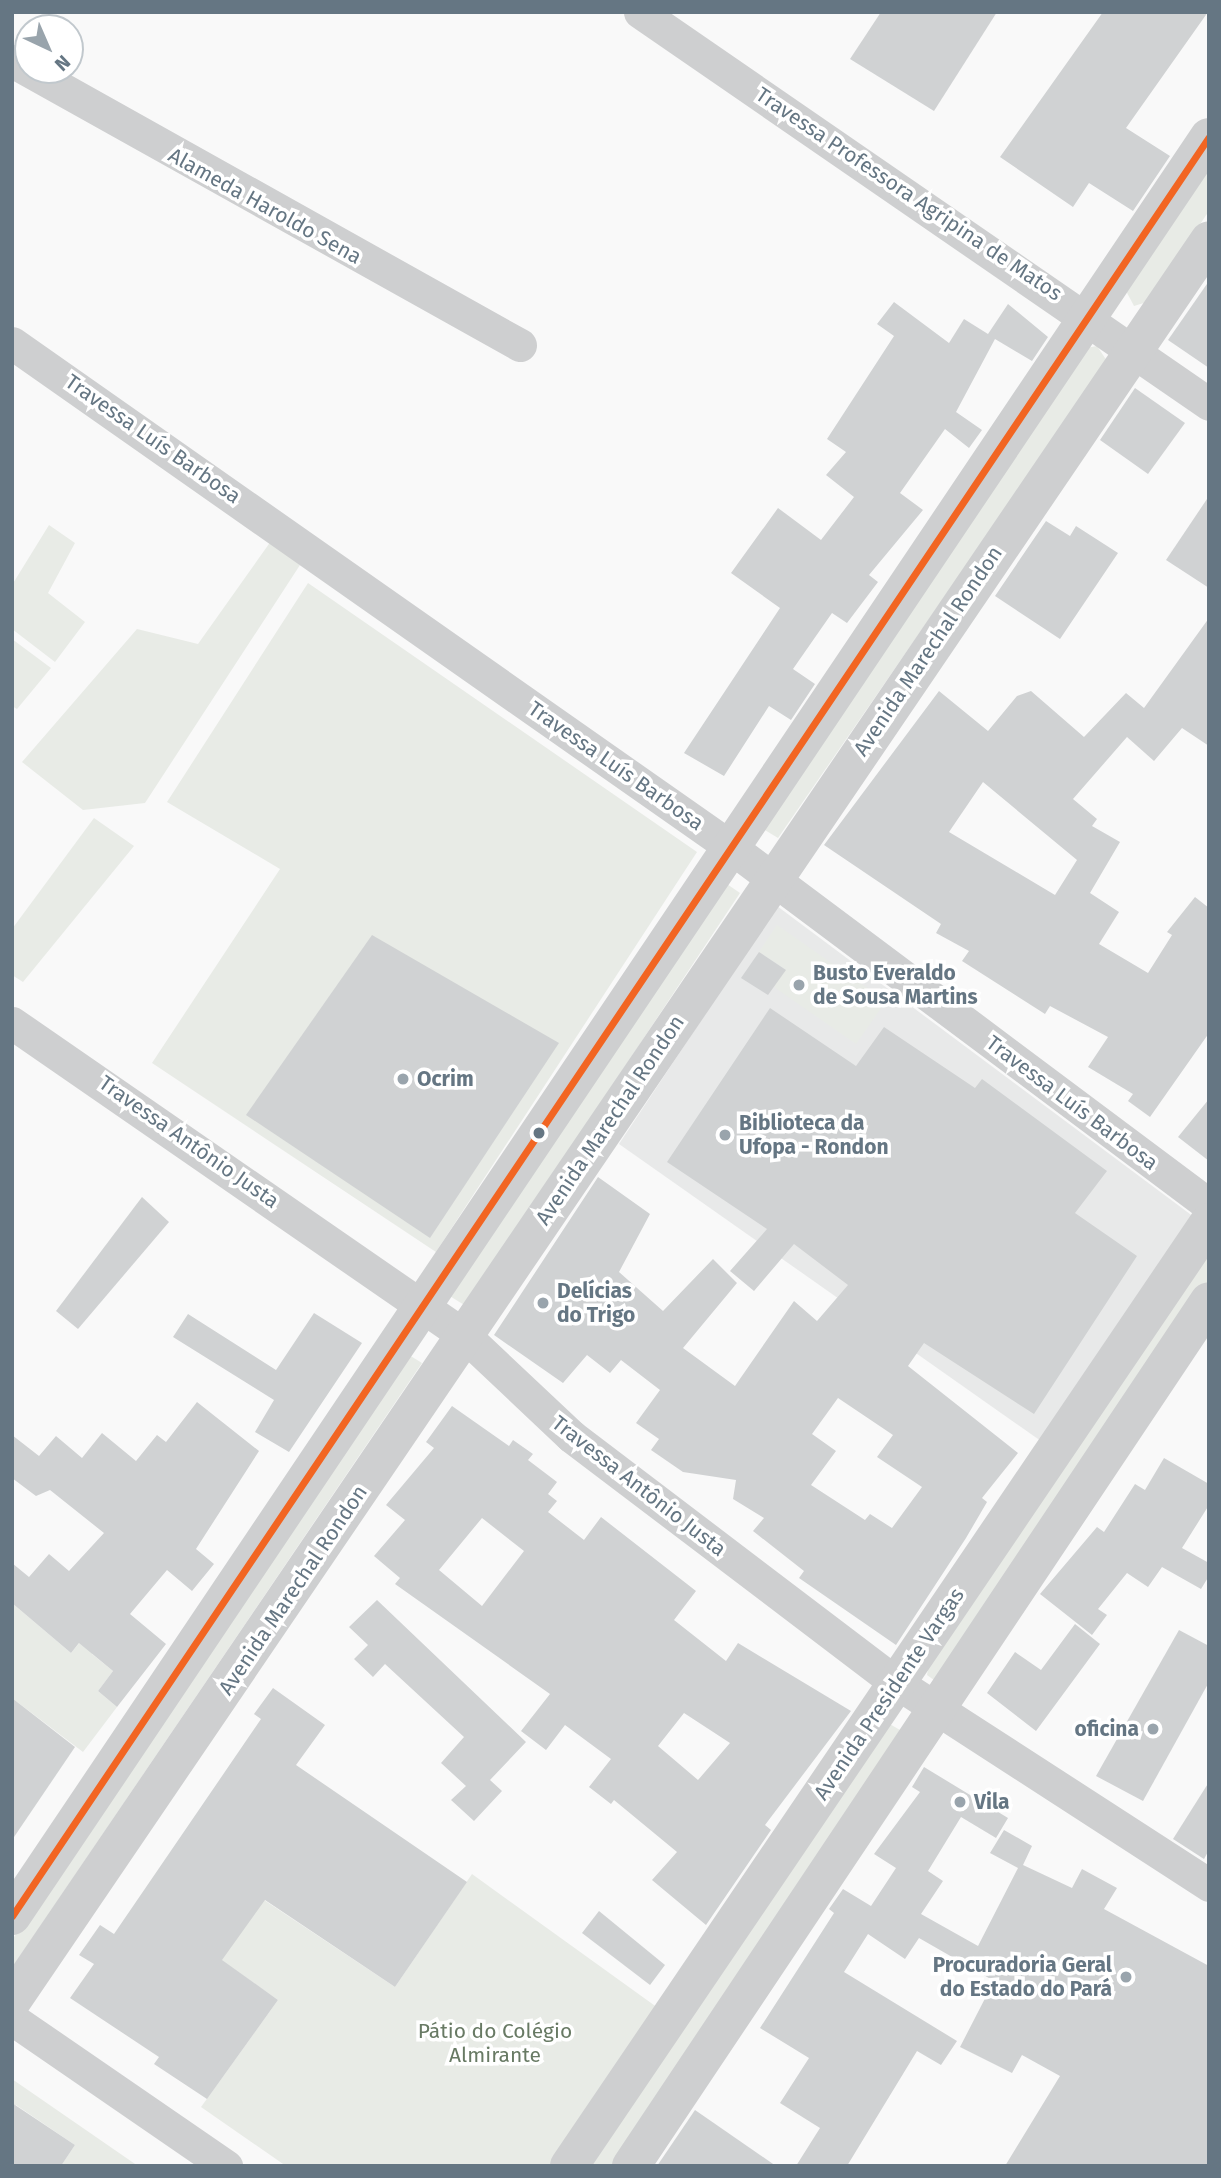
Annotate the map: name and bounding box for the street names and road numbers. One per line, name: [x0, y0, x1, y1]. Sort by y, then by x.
street label: Travessa Professora Agripina de Matos: [751, 82, 1067, 306]
street label: Alameda Haroldo Sena: [164, 142, 366, 270]
street label: Travessa Luís Barbosa: [60, 369, 246, 509]
street label: Avenida Marechal Rondon: [848, 541, 1008, 761]
street label: Travessa Luís Barbosa: [523, 696, 709, 836]
street label: Avenida Marechal Rondon: [530, 1010, 690, 1230]
street label: Travessa Luís Barbosa: [981, 1030, 1163, 1176]
street label: Travessa Antônio Justa: [94, 1070, 284, 1214]
street label: Travessa Antônio Justa: [547, 1410, 731, 1562]
street label: Avenida Marechal Rondon: [213, 1480, 373, 1700]
street label: Avenida Presidente Vargas: [809, 1583, 969, 1805]

